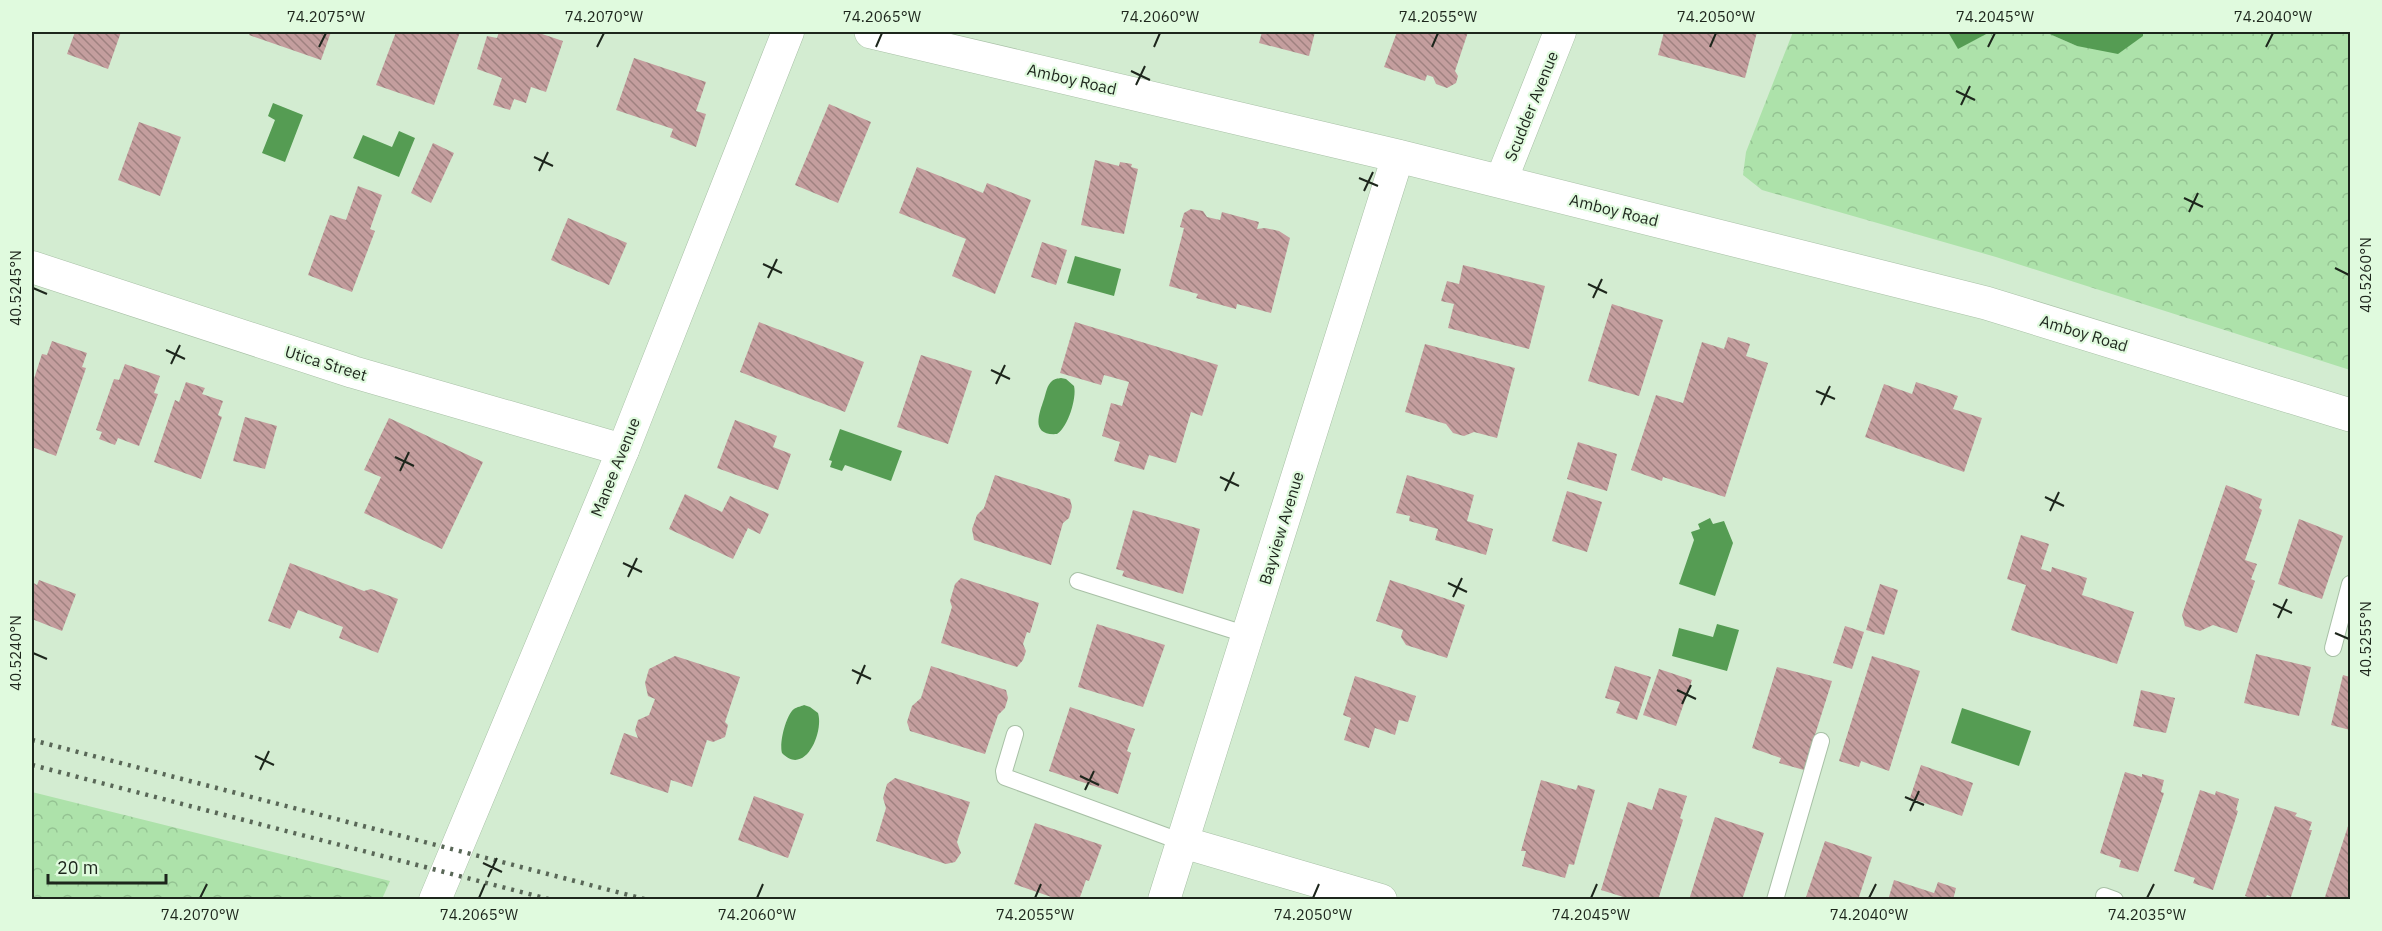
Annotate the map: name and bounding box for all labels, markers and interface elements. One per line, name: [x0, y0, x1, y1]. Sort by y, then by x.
text: 74.2075°W: [287, 7, 366, 26]
text: 74.2070°W: [565, 7, 644, 26]
text: 74.2065°W: [843, 7, 922, 26]
text: 74.2060°W: [1121, 7, 1200, 26]
text: 74.2055°W: [1399, 7, 1478, 26]
text: 74.2050°W: [1677, 7, 1756, 26]
text: 74.2045°W: [1956, 7, 2035, 26]
text: 74.2040°W: [2234, 7, 2313, 26]
street label: Scudder Avenue: [1500, 48, 1562, 164]
street label: Amboy Road: [1025, 59, 1119, 99]
street label: Amboy Road: [1567, 189, 1661, 231]
text: 40.5260°N: [2356, 237, 2375, 313]
text: 40.5245°N: [6, 250, 25, 326]
street label: Amboy Road: [2038, 310, 2130, 356]
street label: Utica Street: [283, 341, 369, 385]
street label: Manee Avenue: [586, 414, 644, 520]
street label: Bayview Avenue: [1254, 469, 1308, 587]
text: 40.5255°N: [2356, 601, 2375, 677]
text: 40.5240°N: [6, 615, 25, 691]
scale bar: [48, 847, 166, 885]
text: 20 m: [57, 856, 99, 879]
text: 74.2070°W: [161, 905, 240, 924]
text: 74.2065°W: [440, 905, 519, 924]
text: 74.2060°W: [718, 905, 797, 924]
text: 74.2055°W: [996, 905, 1075, 924]
text: 74.2050°W: [1274, 905, 1353, 924]
text: 74.2045°W: [1552, 905, 1631, 924]
text: 74.2040°W: [1830, 905, 1909, 924]
text: 74.2035°W: [2108, 905, 2187, 924]

